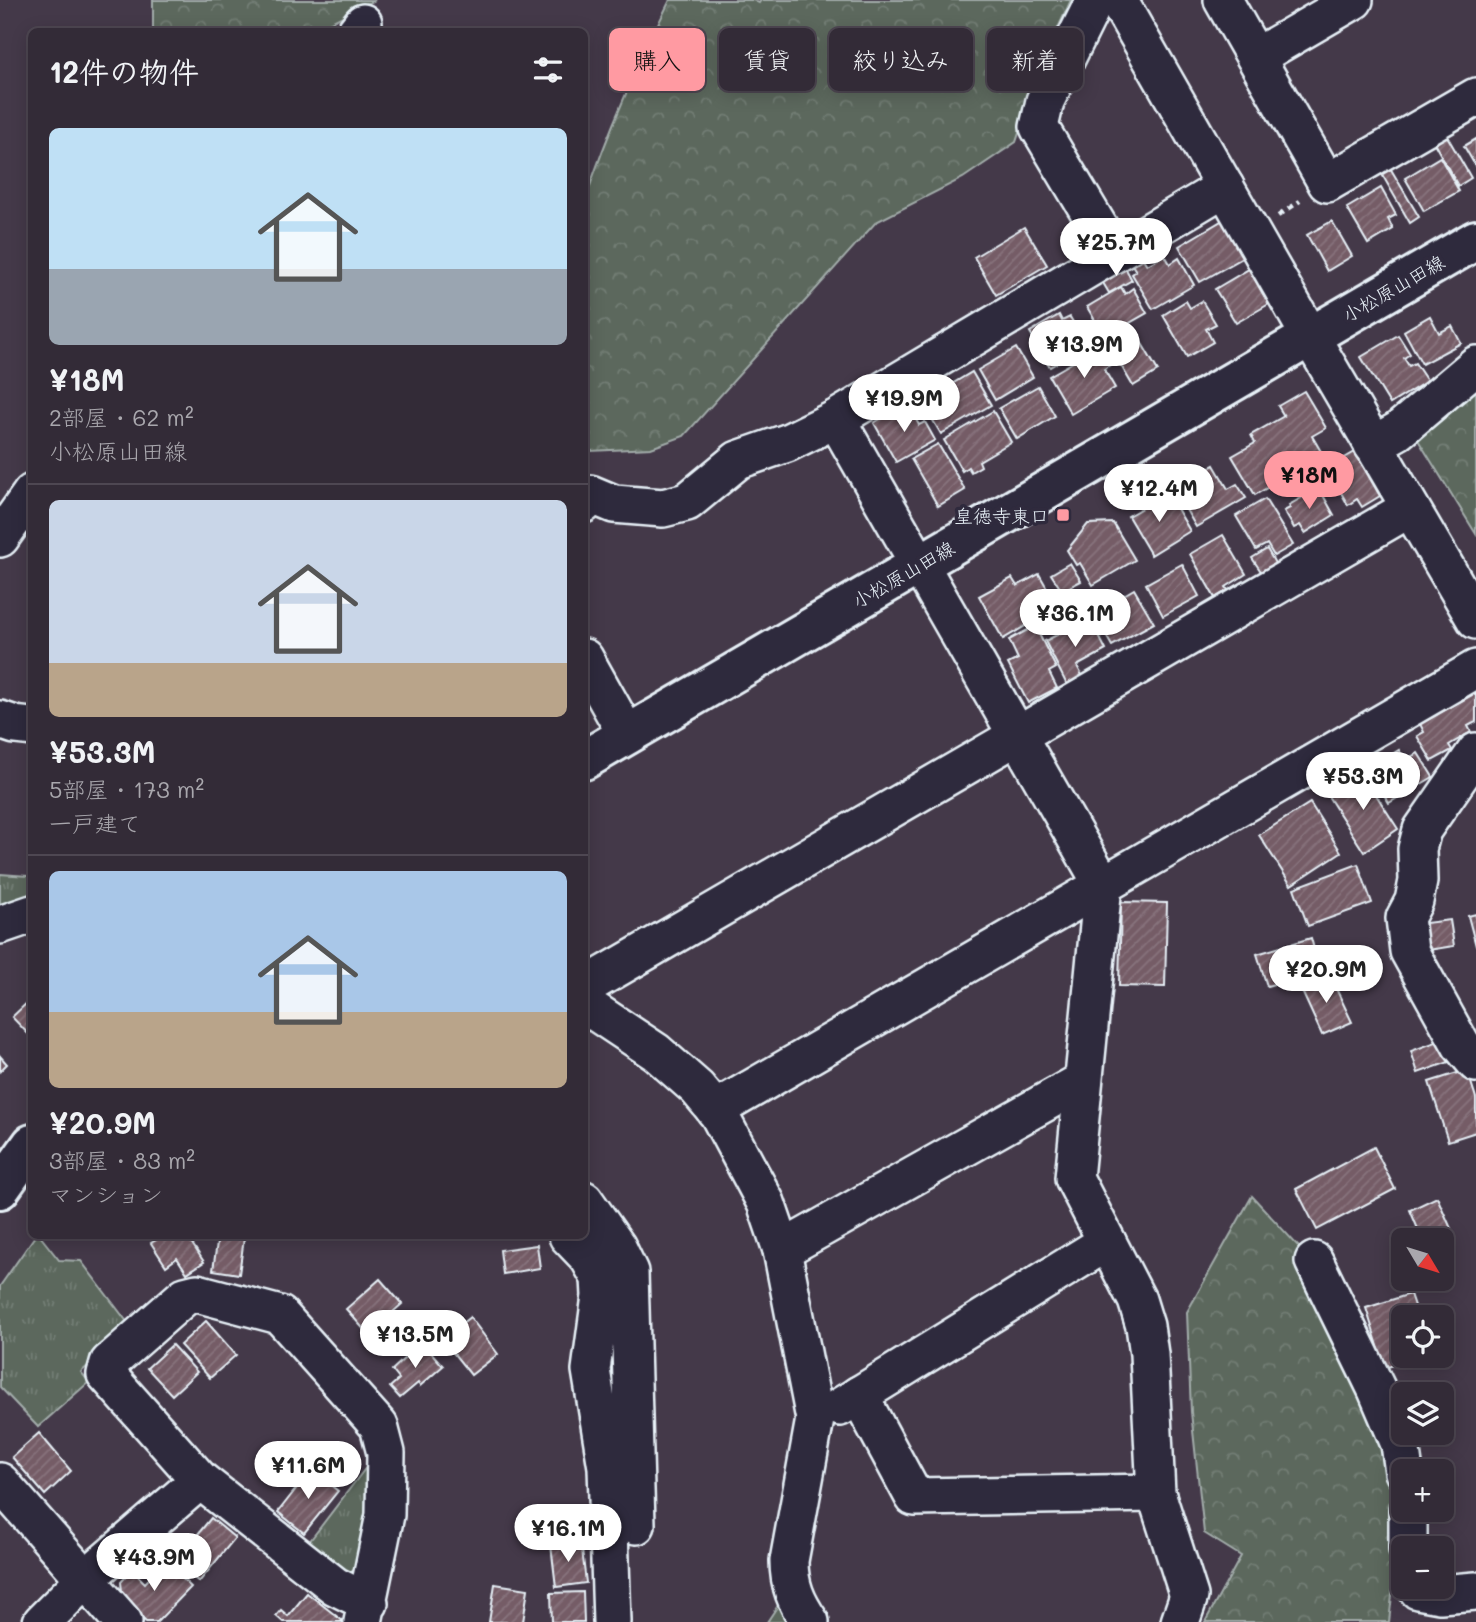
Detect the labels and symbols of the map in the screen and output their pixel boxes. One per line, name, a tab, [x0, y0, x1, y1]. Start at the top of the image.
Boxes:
pin: ¥25.7M	[1059, 218, 1173, 278]
street label: 小松原山田線	[1337, 249, 1449, 327]
pin: ¥13.9M	[1027, 320, 1141, 380]
pin: ¥19.9M	[847, 374, 961, 434]
pin: ¥18M	[1268, 452, 1350, 511]
pin: ¥12.4M	[1102, 464, 1216, 524]
place label: 皇徳寺東口	[954, 503, 1049, 528]
marker: 皇徳寺東口	[1055, 507, 1071, 523]
street label: 小松原山田線	[847, 535, 959, 613]
pin: ¥36.1M	[1018, 590, 1132, 649]
pin: ¥53.3M	[1306, 752, 1420, 812]
pin: ¥20.9M	[1269, 946, 1383, 1005]
north arrow	[1391, 1228, 1454, 1292]
pin: ¥13.5M	[358, 1310, 472, 1370]
pin: ¥11.6M	[251, 1442, 365, 1501]
pin: ¥16.1M	[511, 1504, 625, 1564]
pin: ¥43.9M	[97, 1534, 211, 1593]

